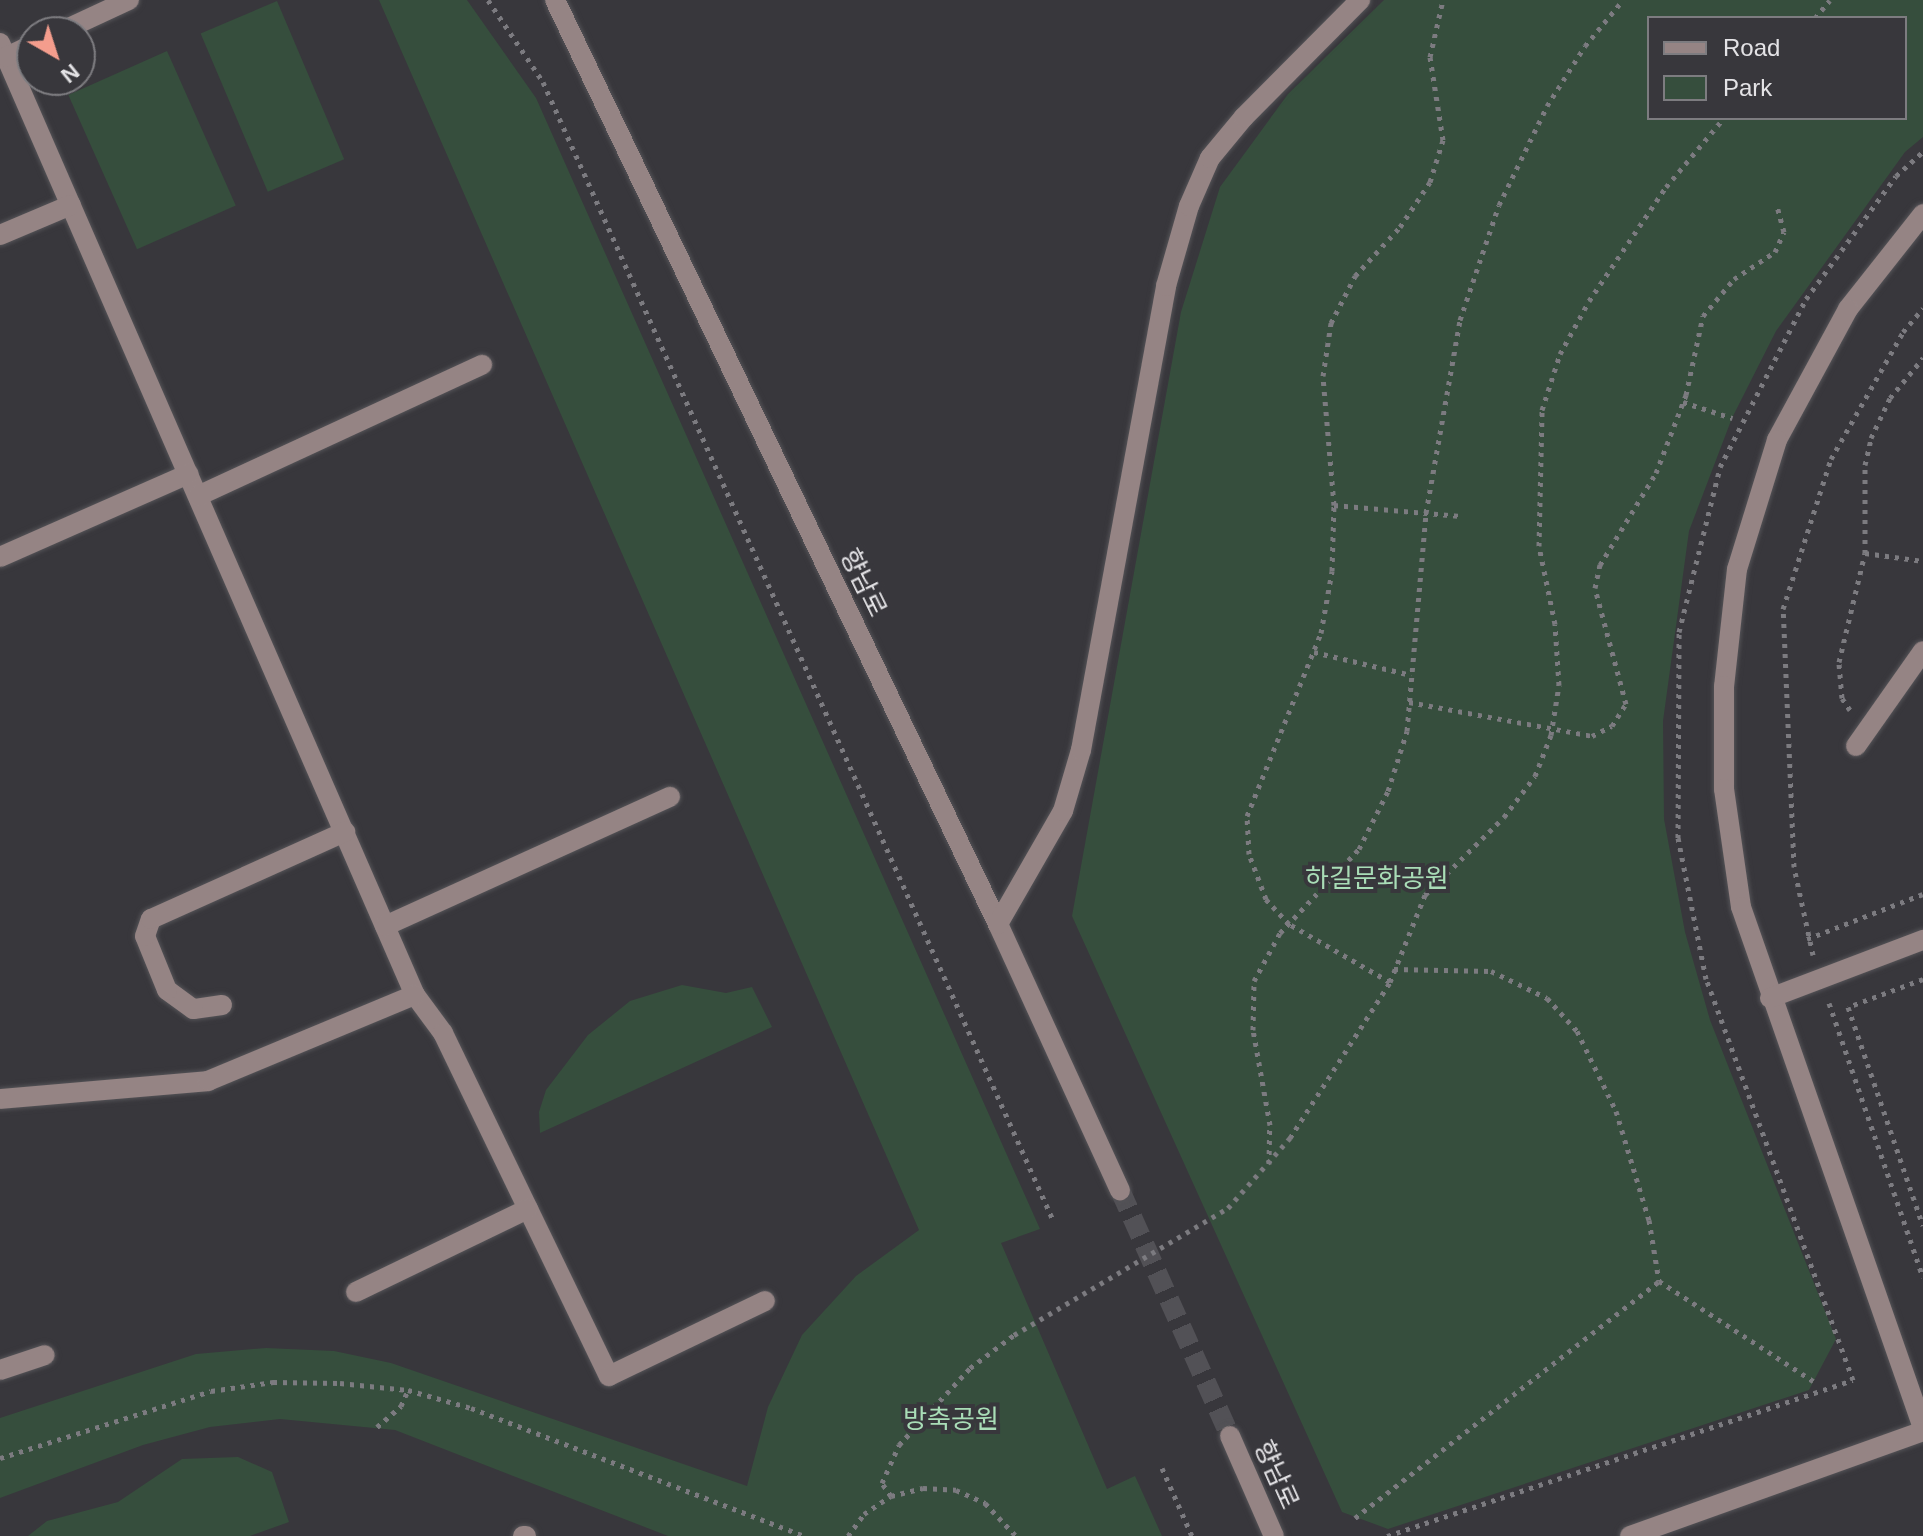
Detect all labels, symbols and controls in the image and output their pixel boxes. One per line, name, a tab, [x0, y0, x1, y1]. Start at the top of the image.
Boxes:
north arrow	[16, 16, 96, 96]
legend	[1647, 16, 1907, 120]
text: Road	[1723, 34, 1780, 61]
text: N	[56, 59, 84, 88]
text: Park	[1723, 74, 1772, 101]
street label: 향남로	[833, 544, 893, 622]
park label: 하길문화공원	[1305, 863, 1449, 895]
park label: 방축공원	[903, 1404, 999, 1436]
street label: 향남로	[1247, 1436, 1305, 1514]

